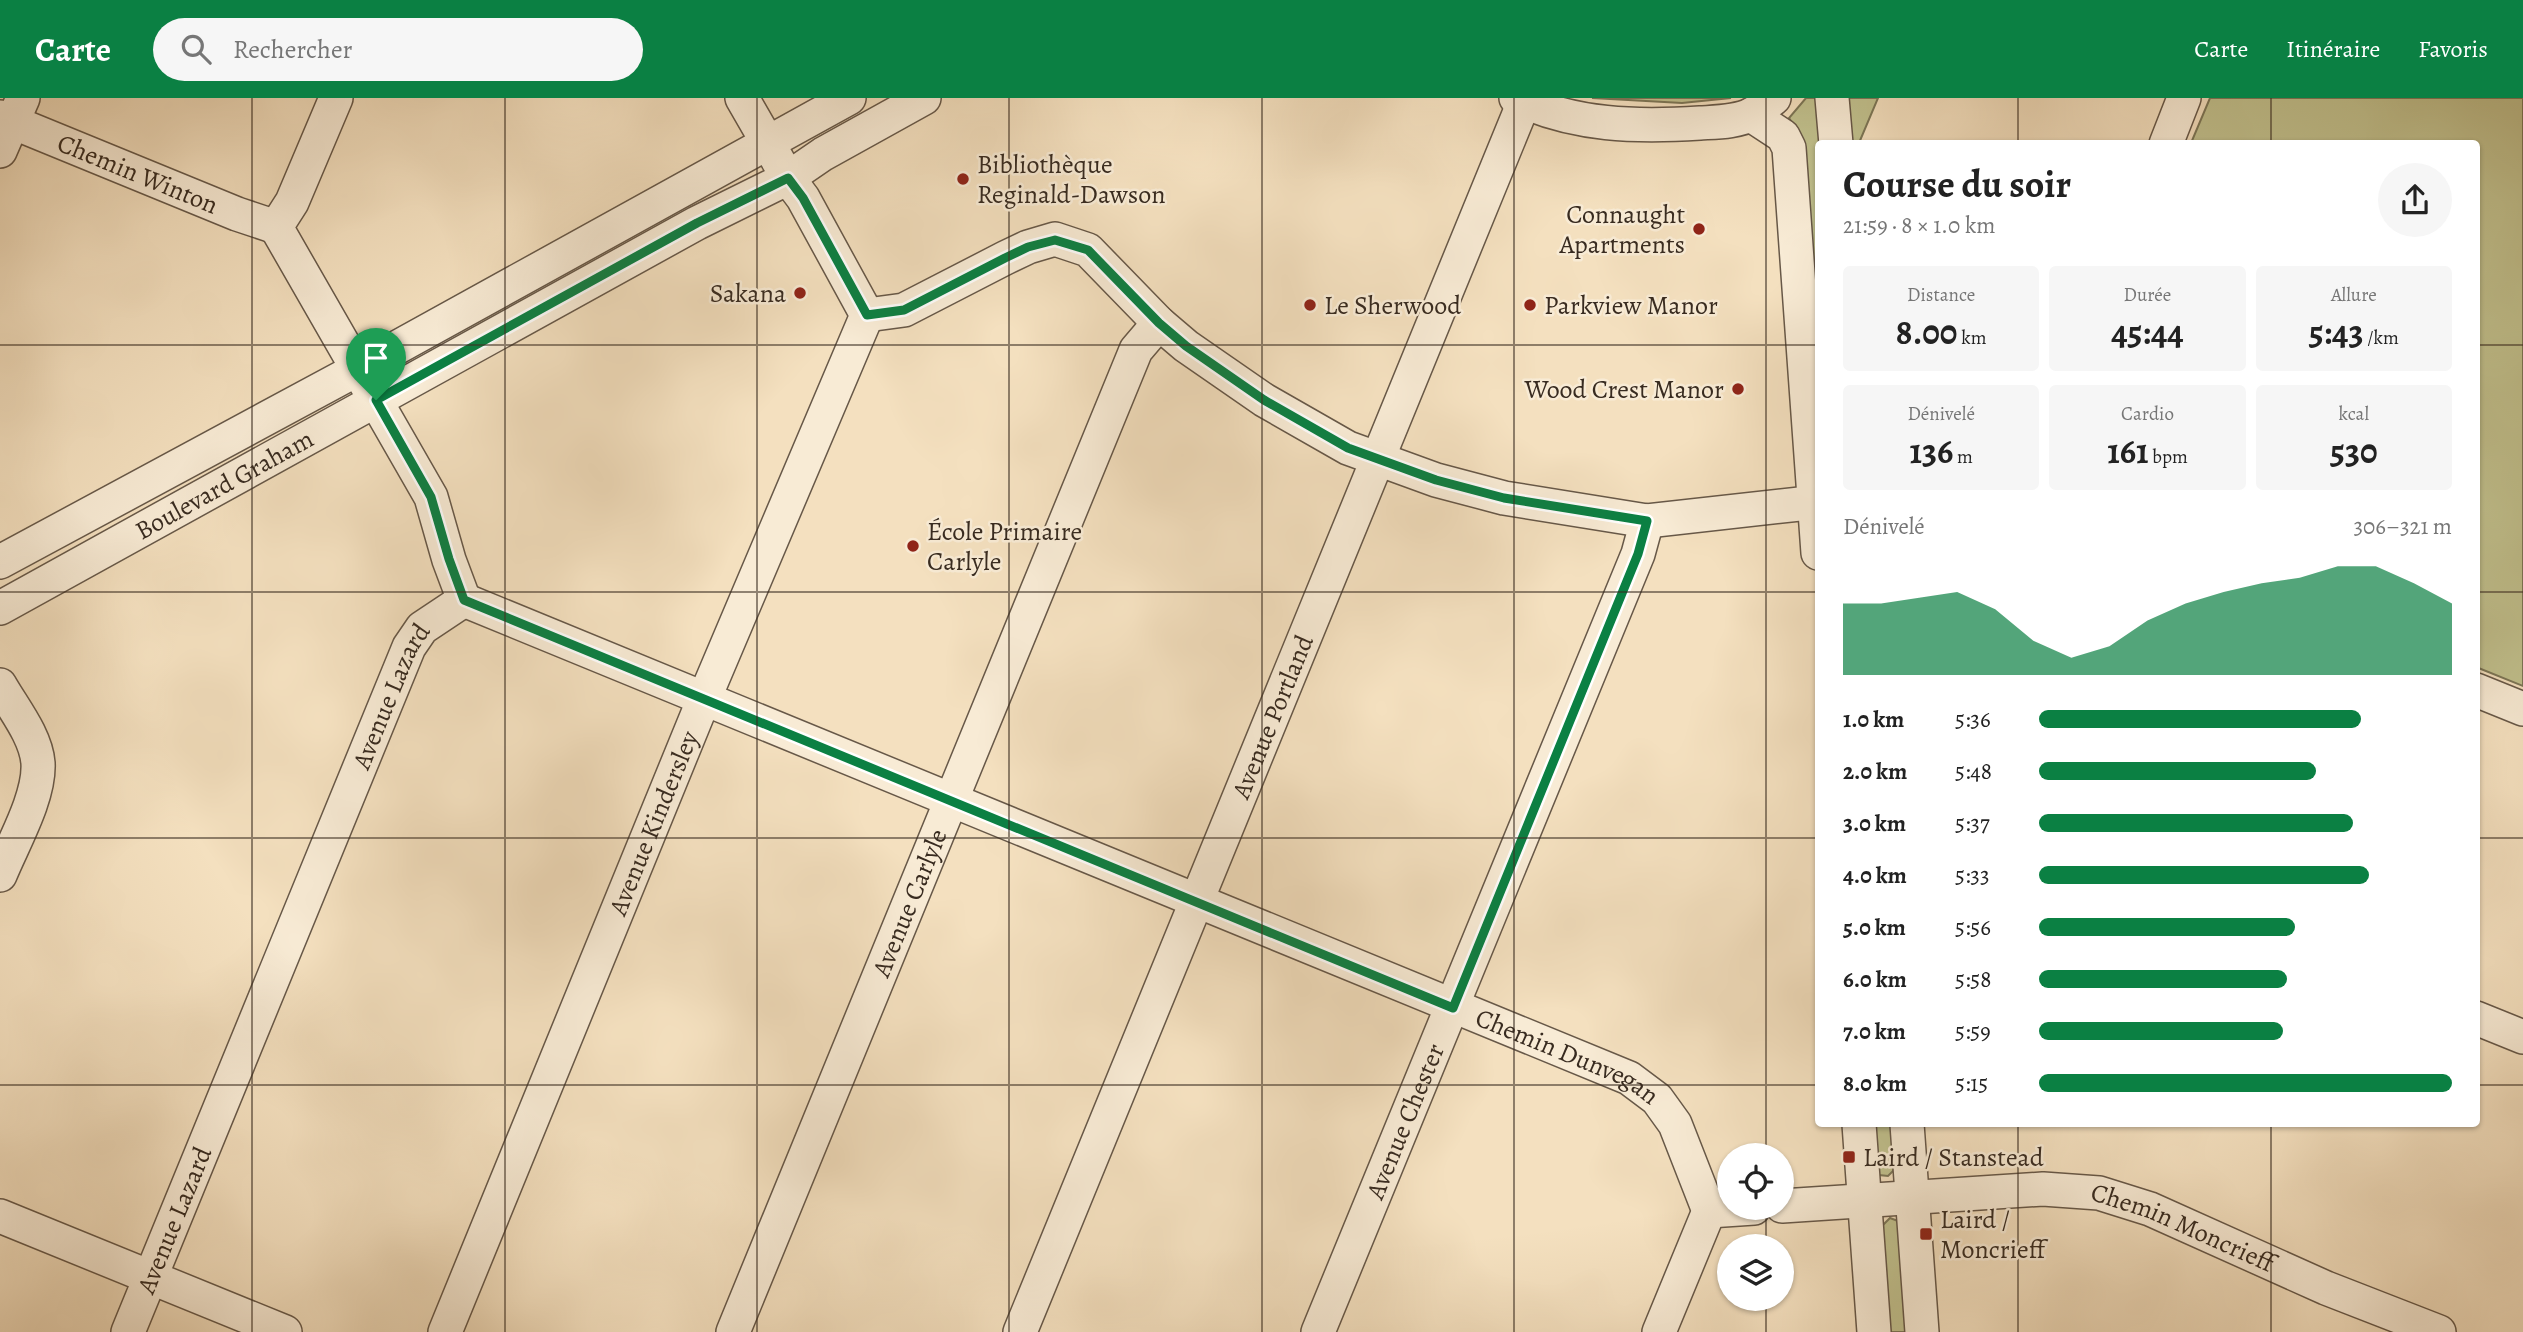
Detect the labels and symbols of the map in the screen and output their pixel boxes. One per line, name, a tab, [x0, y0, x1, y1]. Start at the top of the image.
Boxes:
street label: Chemin Winton	[52, 125, 223, 222]
place label: Bibliothèque Reginald-Dawson	[977, 147, 1166, 212]
marker: Bibliothèque Reginald-Dawson	[955, 171, 971, 187]
place label: Connaught Apartments	[1558, 197, 1685, 262]
marker: Connaught Apartments	[1691, 221, 1707, 237]
place label: Sakana	[710, 276, 786, 311]
marker: Sakana	[792, 285, 808, 301]
place label: Le Sherwood	[1324, 288, 1461, 323]
place label: Parkview Manor	[1544, 288, 1718, 323]
marker: Le Sherwood	[1302, 297, 1318, 313]
marker: Parkview Manor	[1522, 297, 1538, 313]
pin	[346, 328, 406, 400]
place label: Wood Crest Manor	[1523, 372, 1724, 407]
marker: Wood Crest Manor	[1730, 381, 1746, 397]
street label: Boulevard Graham	[129, 421, 320, 548]
place label: École Primaire Carlyle	[927, 514, 1082, 579]
marker: École Primaire Carlyle	[905, 538, 921, 554]
street label: Avenue Lazard	[343, 616, 438, 775]
street label: Avenue Portland	[1223, 630, 1322, 805]
street label: Avenue Kindersley	[600, 725, 707, 921]
street label: Avenue Carlyle	[863, 824, 956, 983]
street label: Chemin Dunvegan	[1470, 1000, 1666, 1113]
street label: Avenue Chester	[1357, 1038, 1453, 1205]
place label: Laird / Stanstead	[1863, 1140, 2044, 1175]
street label: Avenue Lazard	[128, 1142, 220, 1300]
marker: Laird / Stanstead	[1841, 1149, 1857, 1165]
street label: Chemin Moncrieff	[2087, 1175, 2283, 1282]
place label: Laird / Moncrieff	[1940, 1202, 2048, 1267]
marker: Laird / Moncrieff	[1918, 1226, 1934, 1242]

